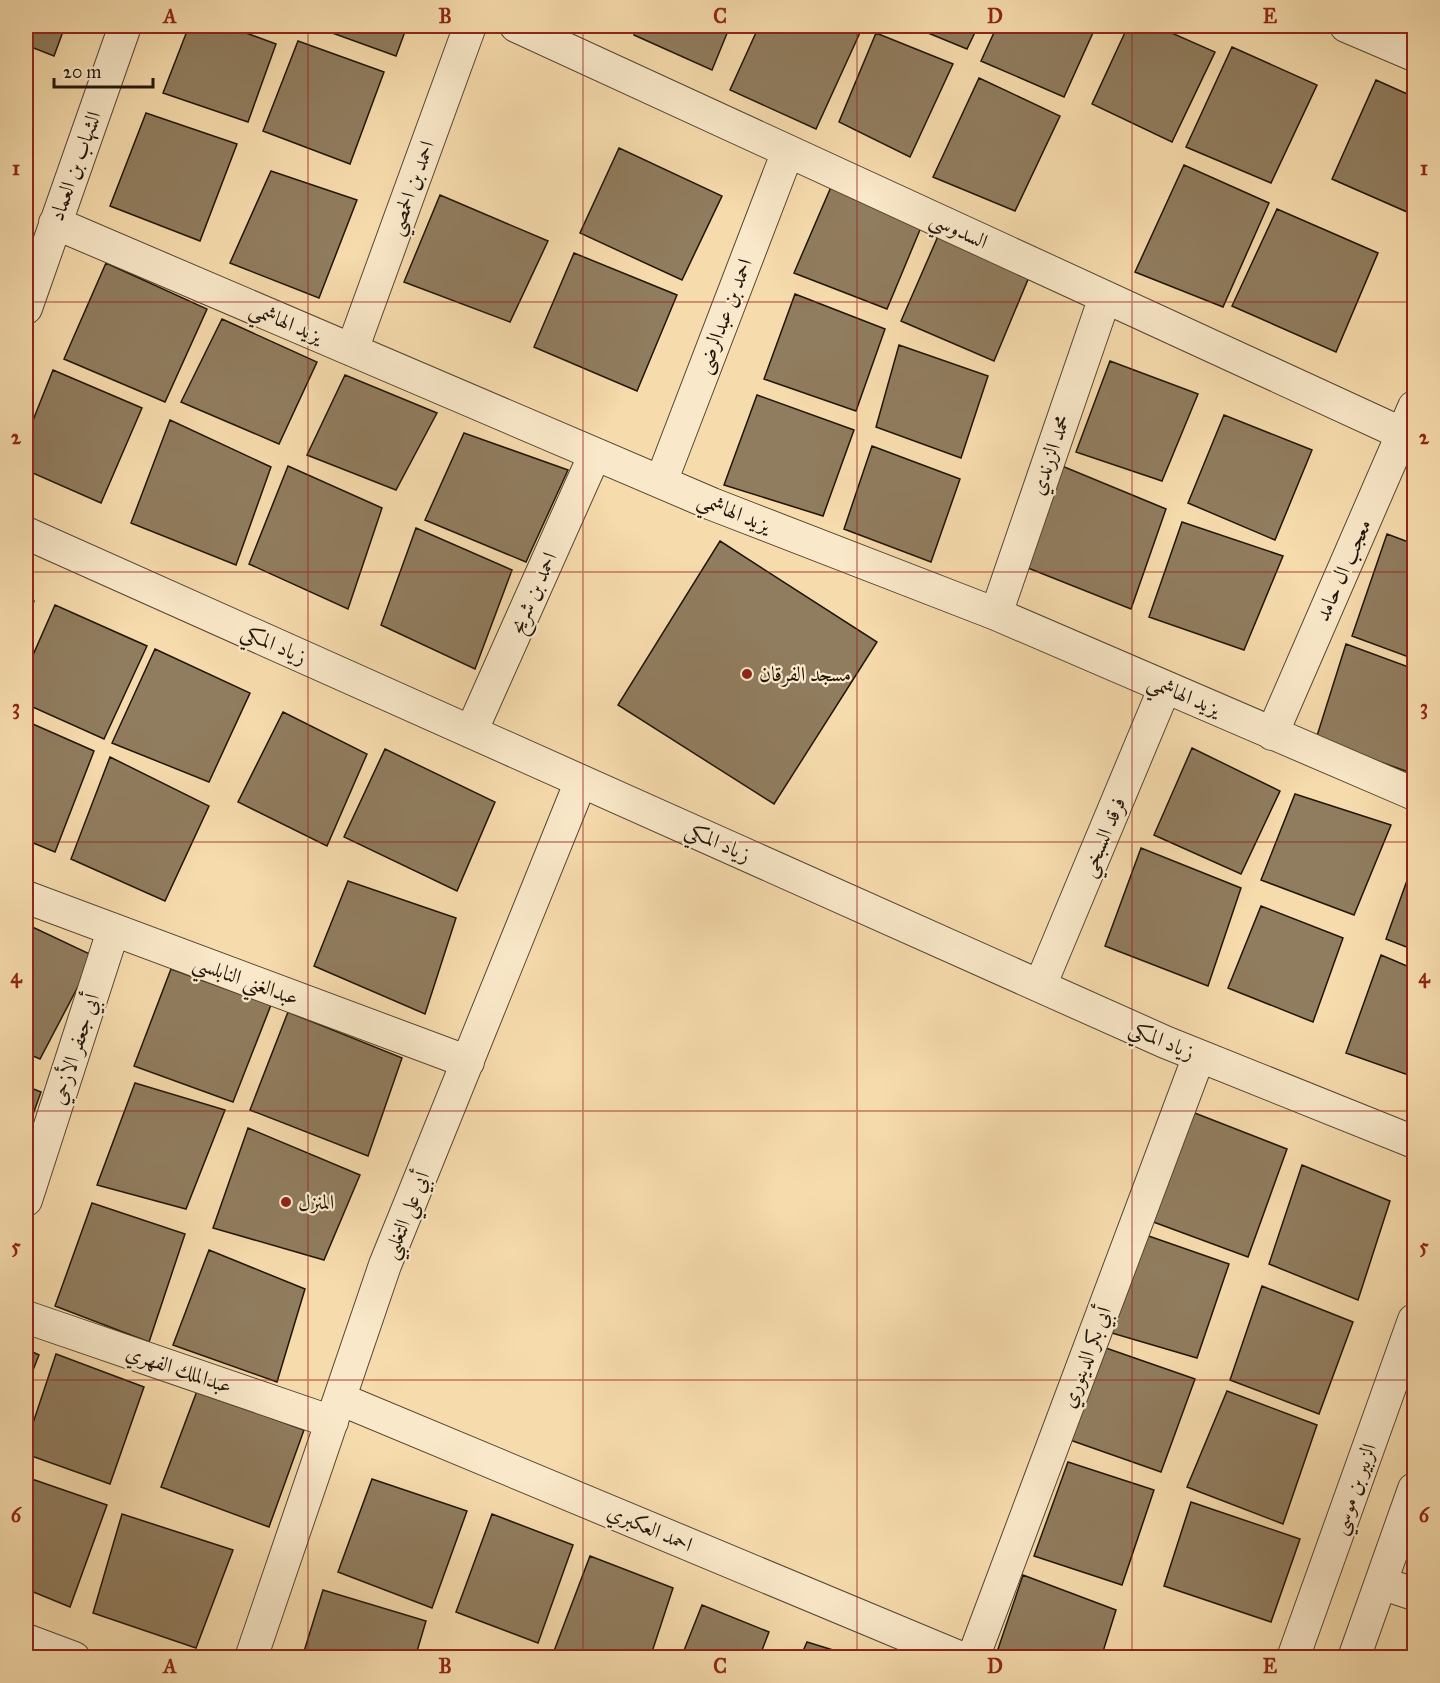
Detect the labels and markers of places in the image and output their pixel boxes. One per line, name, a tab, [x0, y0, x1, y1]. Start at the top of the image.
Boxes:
place label: مسجد الفرقان	[759, 661, 851, 687]
marker: مسجد الفرقان	[740, 667, 754, 681]
place label: المنزل	[298, 1189, 334, 1215]
marker: المنزل	[279, 1195, 293, 1209]

